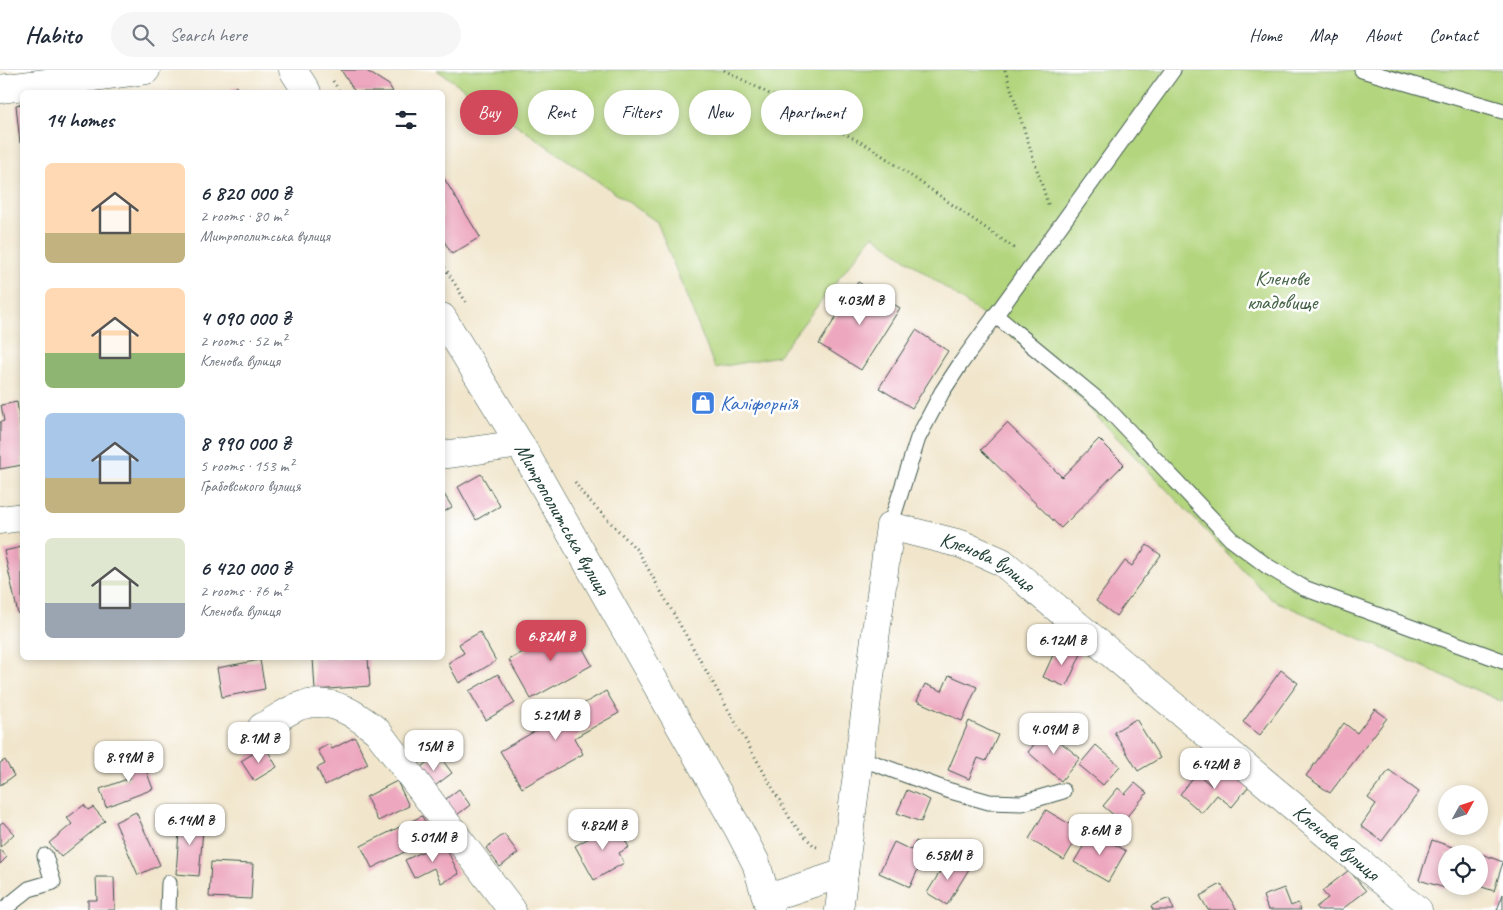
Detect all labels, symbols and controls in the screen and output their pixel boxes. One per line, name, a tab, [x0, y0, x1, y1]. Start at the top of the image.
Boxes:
search box	[111, 12, 461, 57]
text: Habito	[25, 20, 81, 50]
icon: search	[129, 21, 157, 49]
text: Search here	[169, 23, 247, 47]
text: Home	[1249, 24, 1282, 46]
text: Map	[1310, 24, 1337, 46]
text: About	[1365, 24, 1401, 46]
text: Contact	[1429, 24, 1478, 46]
chip: Buy	[460, 90, 518, 135]
chip: Rent	[528, 90, 594, 135]
chip: Filters	[604, 90, 679, 135]
chip: New	[689, 90, 751, 135]
chip: Apartment	[761, 90, 863, 135]
icon: filters	[392, 106, 420, 134]
text: 14 homes	[45, 107, 114, 133]
text: 6 820 000 ₴	[200, 180, 291, 206]
icon: home	[85, 183, 145, 243]
text: 2 rooms · 80 m²	[200, 206, 286, 226]
text: Митрополитська вулиця	[200, 226, 330, 246]
park label: Кленове кладовище	[1247, 265, 1319, 315]
pin: 4.03M ₴	[814, 284, 906, 326]
text: 4.03M ₴	[836, 290, 884, 310]
text: 4 090 000 ₴	[200, 305, 291, 331]
icon: home	[85, 308, 145, 368]
text: 2 rooms · 52 m²	[200, 331, 286, 351]
text: Кленова вулиця	[200, 351, 280, 371]
shop icon: Каліфорнія	[690, 390, 716, 416]
place label: Каліфорнія	[720, 390, 799, 416]
text: 8 990 000 ₴	[200, 430, 291, 456]
icon: home	[85, 433, 145, 493]
street label: Митрополитська вулиця	[509, 438, 616, 601]
text: 5 rooms · 153 m²	[200, 456, 294, 476]
text: Грабовського вулиця	[200, 476, 301, 496]
street label: Кленова вулиця	[937, 526, 1042, 598]
text: 6 420 000 ₴	[200, 555, 291, 581]
icon: home	[85, 558, 145, 618]
text: 2 rooms · 76 m²	[200, 581, 286, 601]
text: Кленова вулиця	[200, 601, 280, 621]
pin: 6.82M ₴	[505, 620, 597, 662]
pin: 6.12M ₴	[1016, 624, 1108, 666]
text: 6.82M ₴	[527, 626, 575, 646]
text: 6.12M ₴	[1038, 630, 1086, 650]
pin: 5.21M ₴	[510, 698, 602, 741]
text: 5.21M ₴	[532, 705, 580, 725]
pin: 4.09M ₴	[1008, 712, 1100, 755]
text: 4.09M ₴	[1030, 719, 1078, 739]
pin: 8.1M ₴	[218, 722, 300, 764]
text: 8.1M ₴	[239, 728, 279, 748]
pin: 15M ₴	[399, 730, 469, 772]
text: 15M ₴	[415, 736, 453, 756]
pin: 8.99M ₴	[83, 740, 175, 783]
text: 8.99M ₴	[105, 747, 153, 767]
pin: 6.42M ₴	[1169, 748, 1261, 790]
text: 6.42M ₴	[1191, 754, 1239, 774]
north arrow	[1438, 785, 1488, 835]
map controls	[1438, 785, 1488, 895]
street label: Кленова вулиця	[1288, 799, 1387, 887]
pin: 6.14M ₴	[144, 804, 236, 846]
pin: 4.82M ₴	[557, 808, 649, 851]
text: 6.14M ₴	[166, 810, 214, 830]
pin: 8.6M ₴	[1059, 814, 1141, 856]
text: 4.82M ₴	[579, 815, 627, 835]
pin: 5.01M ₴	[387, 820, 479, 863]
text: 8.6M ₴	[1080, 820, 1120, 840]
text: 5.01M ₴	[409, 827, 457, 847]
pin: 6.58M ₴	[902, 838, 994, 881]
text: 6.58M ₴	[924, 845, 972, 865]
button: locate	[1438, 845, 1488, 895]

